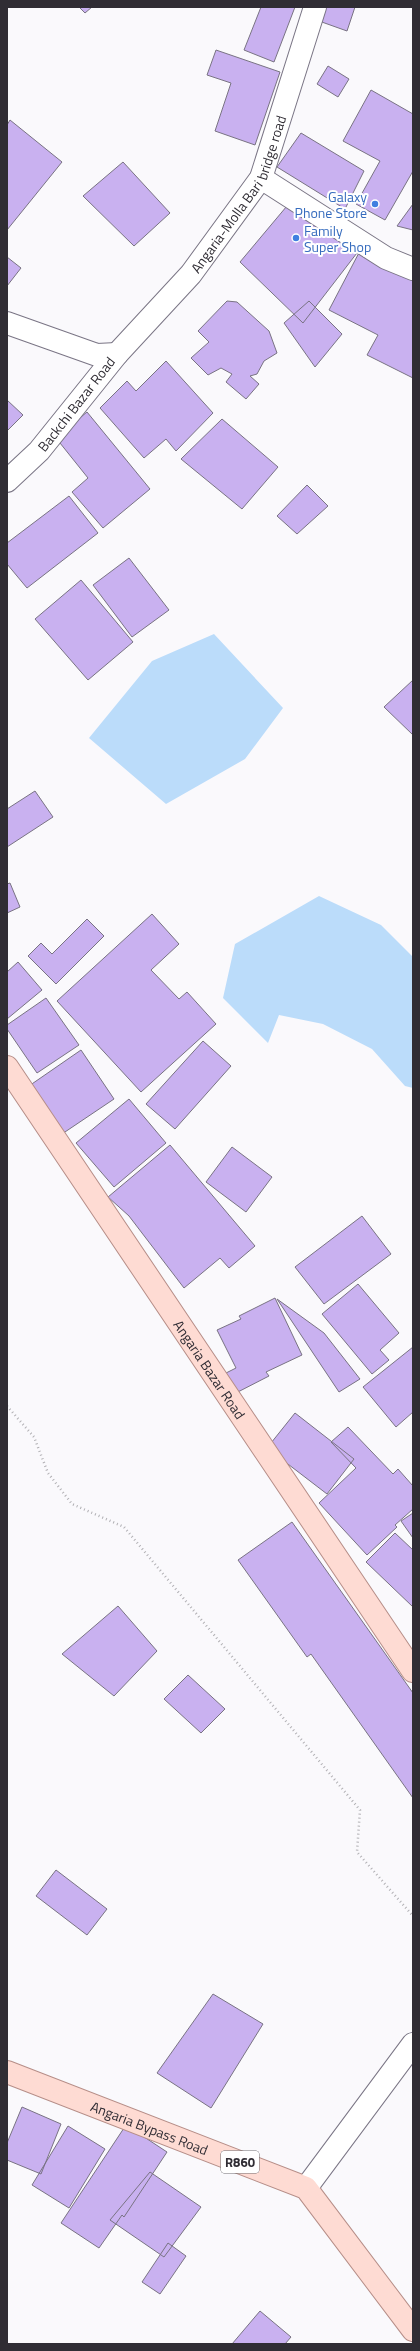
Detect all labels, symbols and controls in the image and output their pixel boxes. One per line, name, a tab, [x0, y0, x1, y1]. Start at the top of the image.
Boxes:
street label: Angaria-Molla Bari bridge road	[185, 113, 291, 277]
place label: Galaxy Phone Store	[295, 186, 367, 223]
marker: Galaxy Phone Store	[370, 199, 380, 209]
place label: Family Super Shop	[304, 220, 371, 257]
marker: Family Super Shop	[291, 233, 301, 243]
street label: Backchi Bazar Road	[32, 352, 120, 456]
street label: Angaria Bazar Road	[169, 1315, 251, 1423]
street label: Angaria Bypass Road	[88, 2095, 211, 2160]
road number: R860	[221, 2151, 259, 2173]

